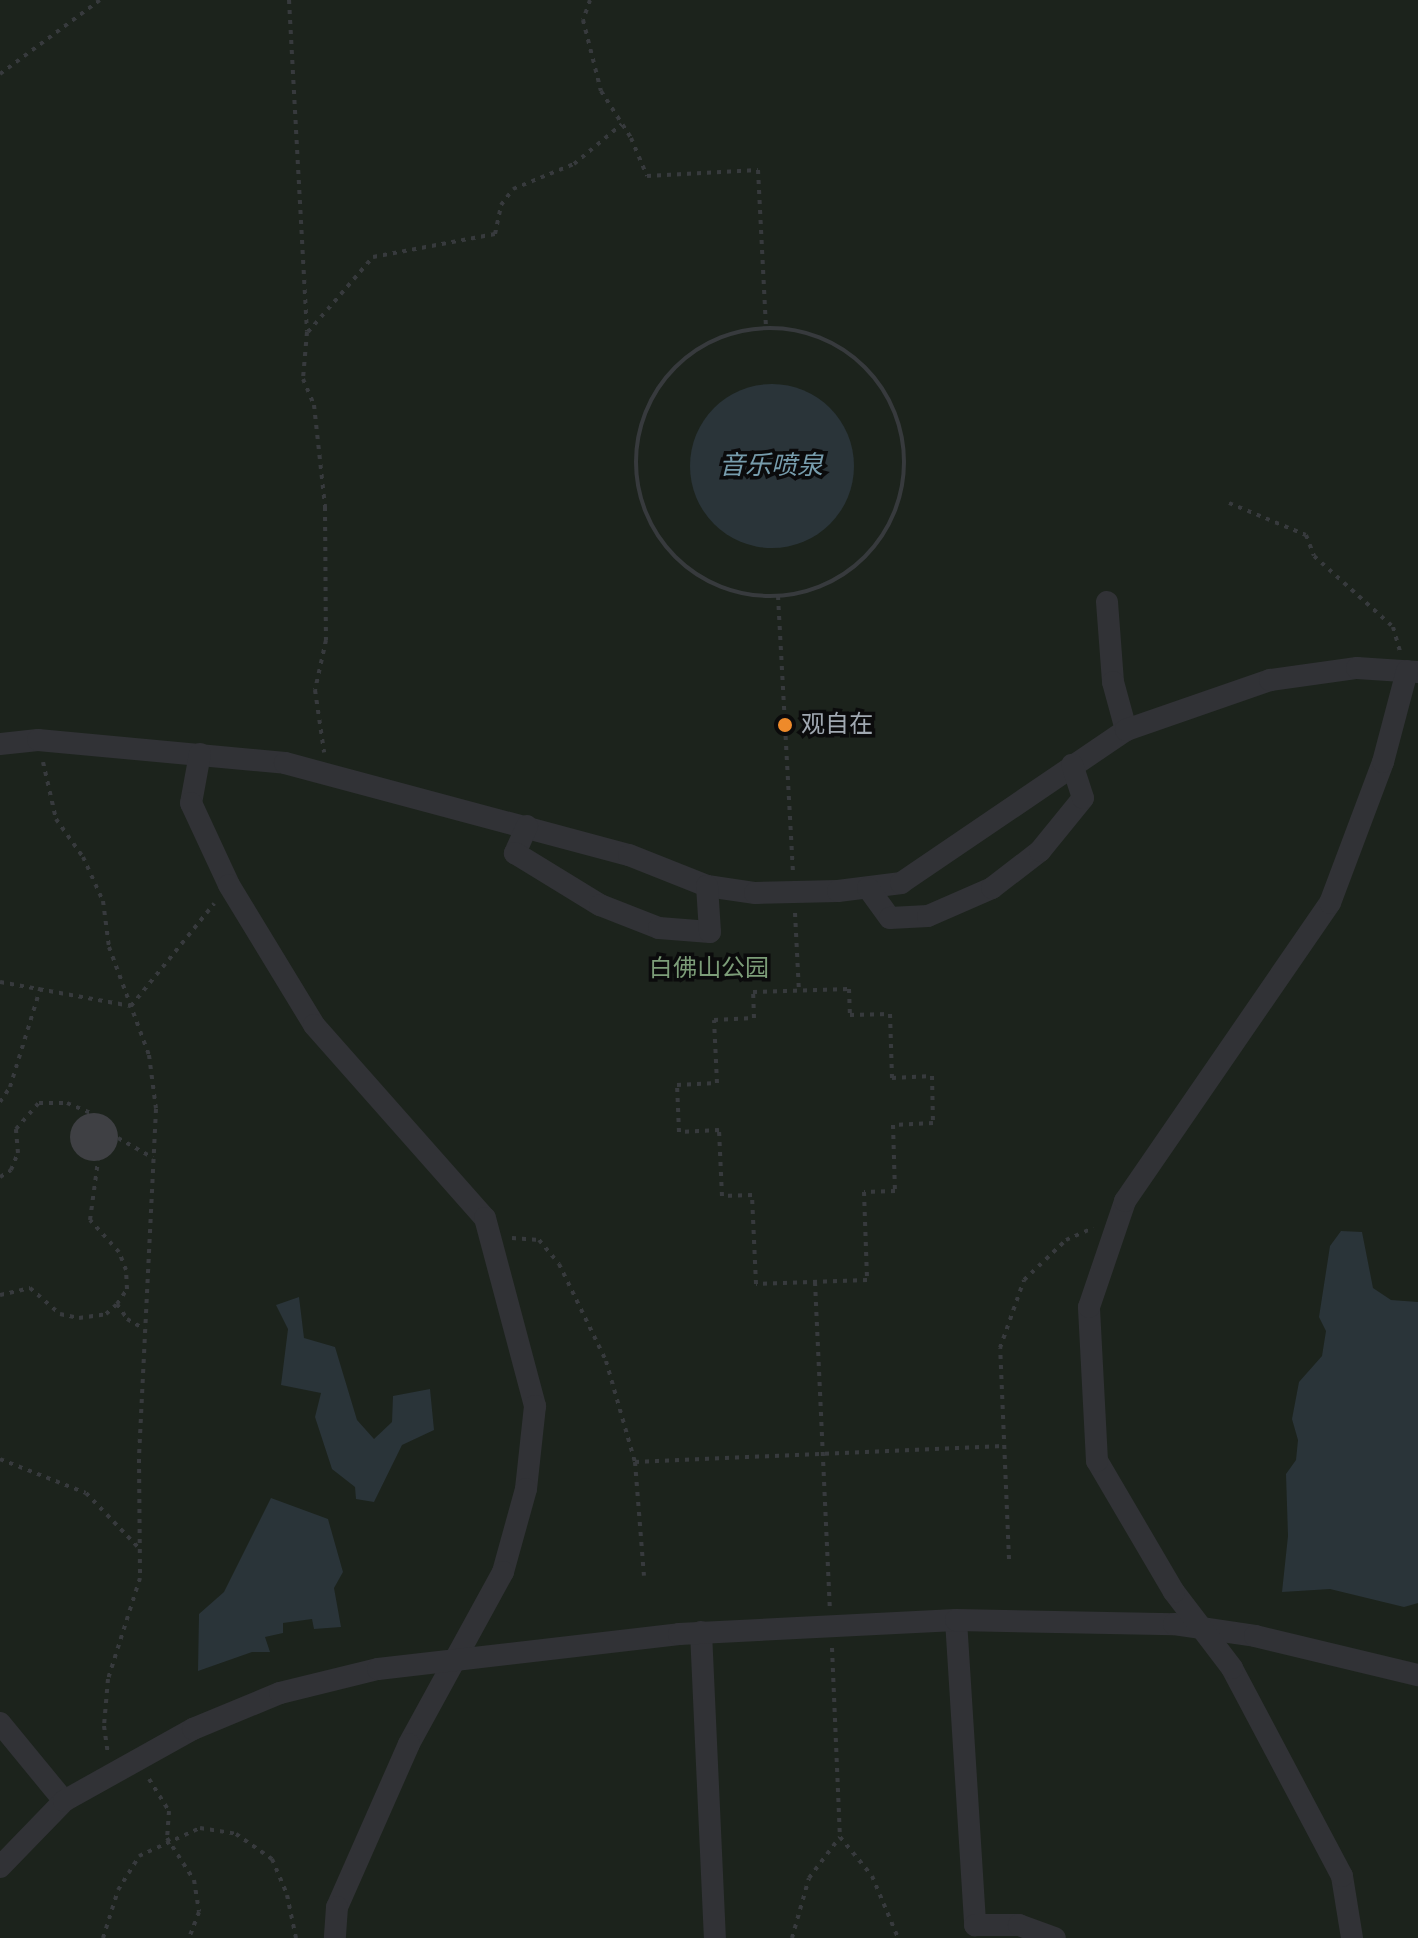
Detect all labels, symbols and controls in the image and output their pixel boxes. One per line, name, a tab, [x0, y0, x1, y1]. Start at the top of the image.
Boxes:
water label: 音乐喷泉	[719, 450, 823, 482]
place label: 观自在	[801, 711, 873, 739]
marker: 观自在	[776, 716, 794, 734]
park label: 白佛山公园	[649, 955, 769, 983]

